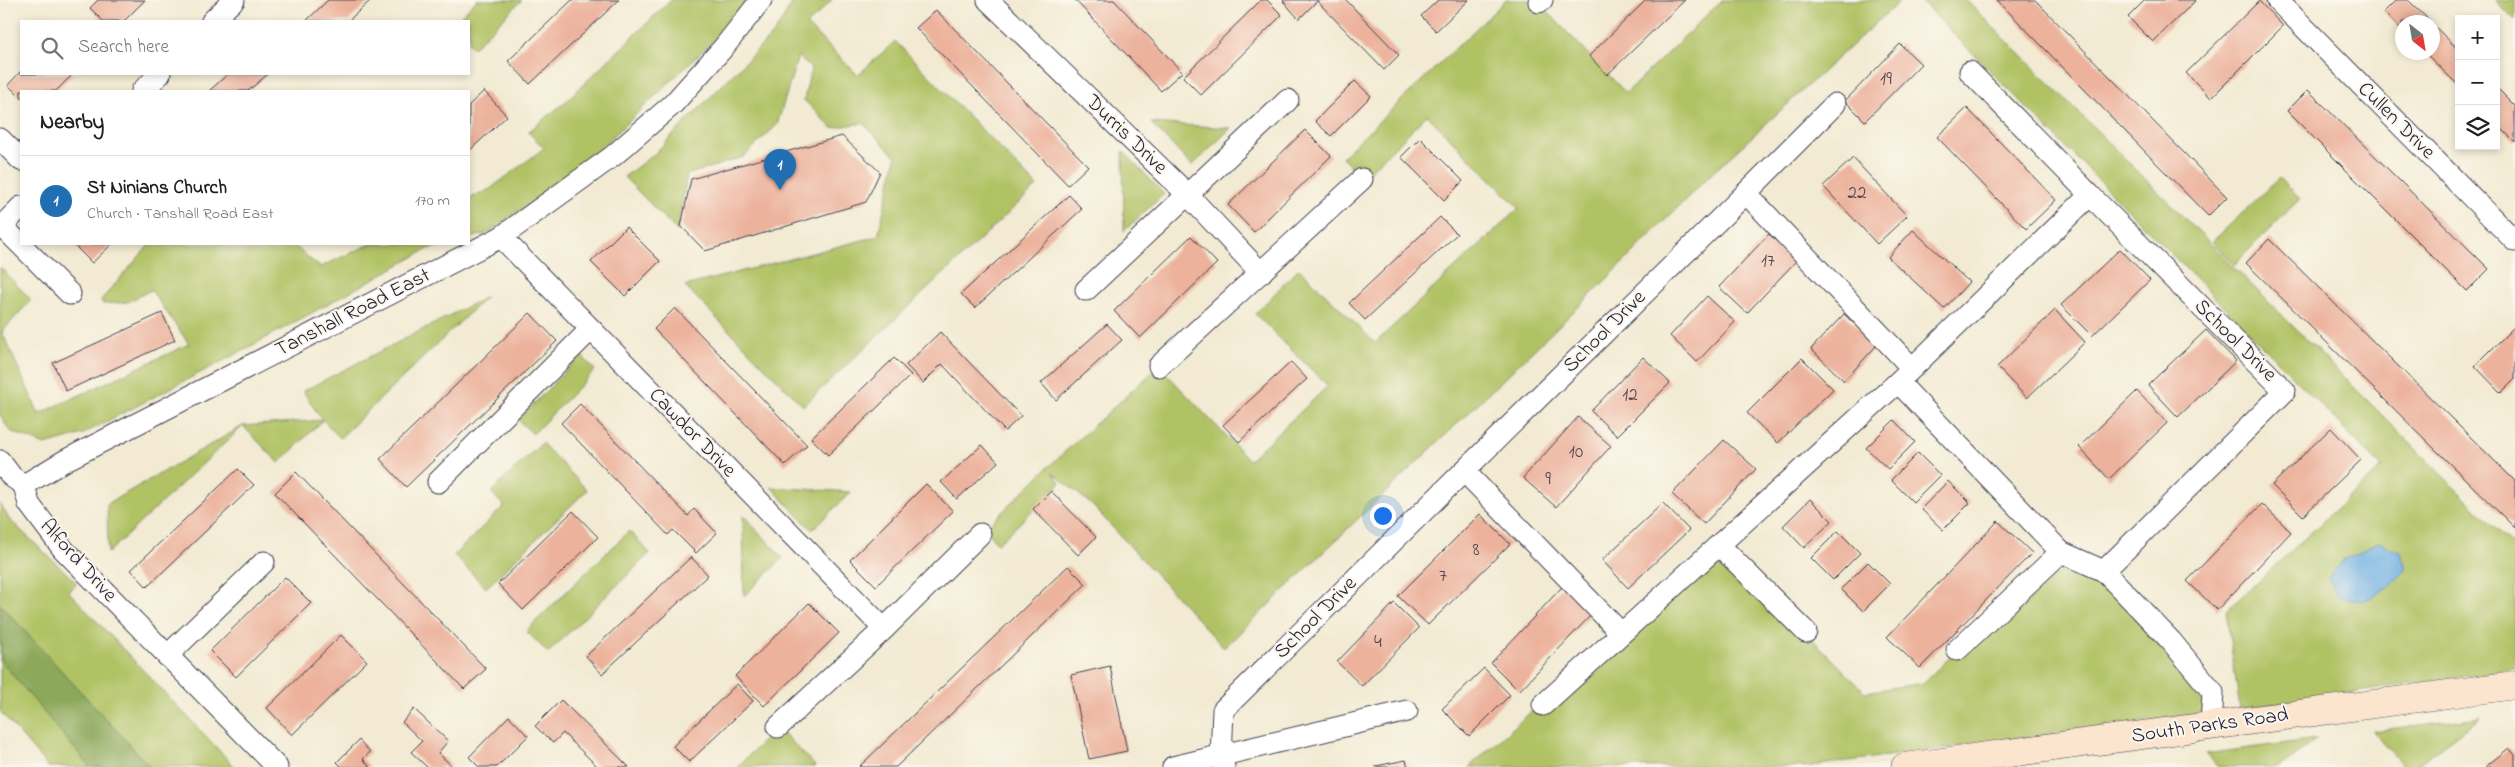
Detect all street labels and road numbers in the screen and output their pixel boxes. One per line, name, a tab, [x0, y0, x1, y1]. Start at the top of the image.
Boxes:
street label: Cullen Drive	[2350, 75, 2442, 167]
street label: Durris Drive	[1077, 87, 1174, 182]
street label: Tanshall Road East	[270, 261, 436, 365]
street label: School Drive	[1557, 283, 1654, 380]
street label: School Drive	[2187, 293, 2284, 390]
street label: Cawdor Drive	[641, 381, 743, 485]
street label: Alford Drive	[32, 513, 124, 610]
street label: School Drive	[1268, 569, 1365, 666]
street label: South Parks Road	[2130, 700, 2291, 752]

